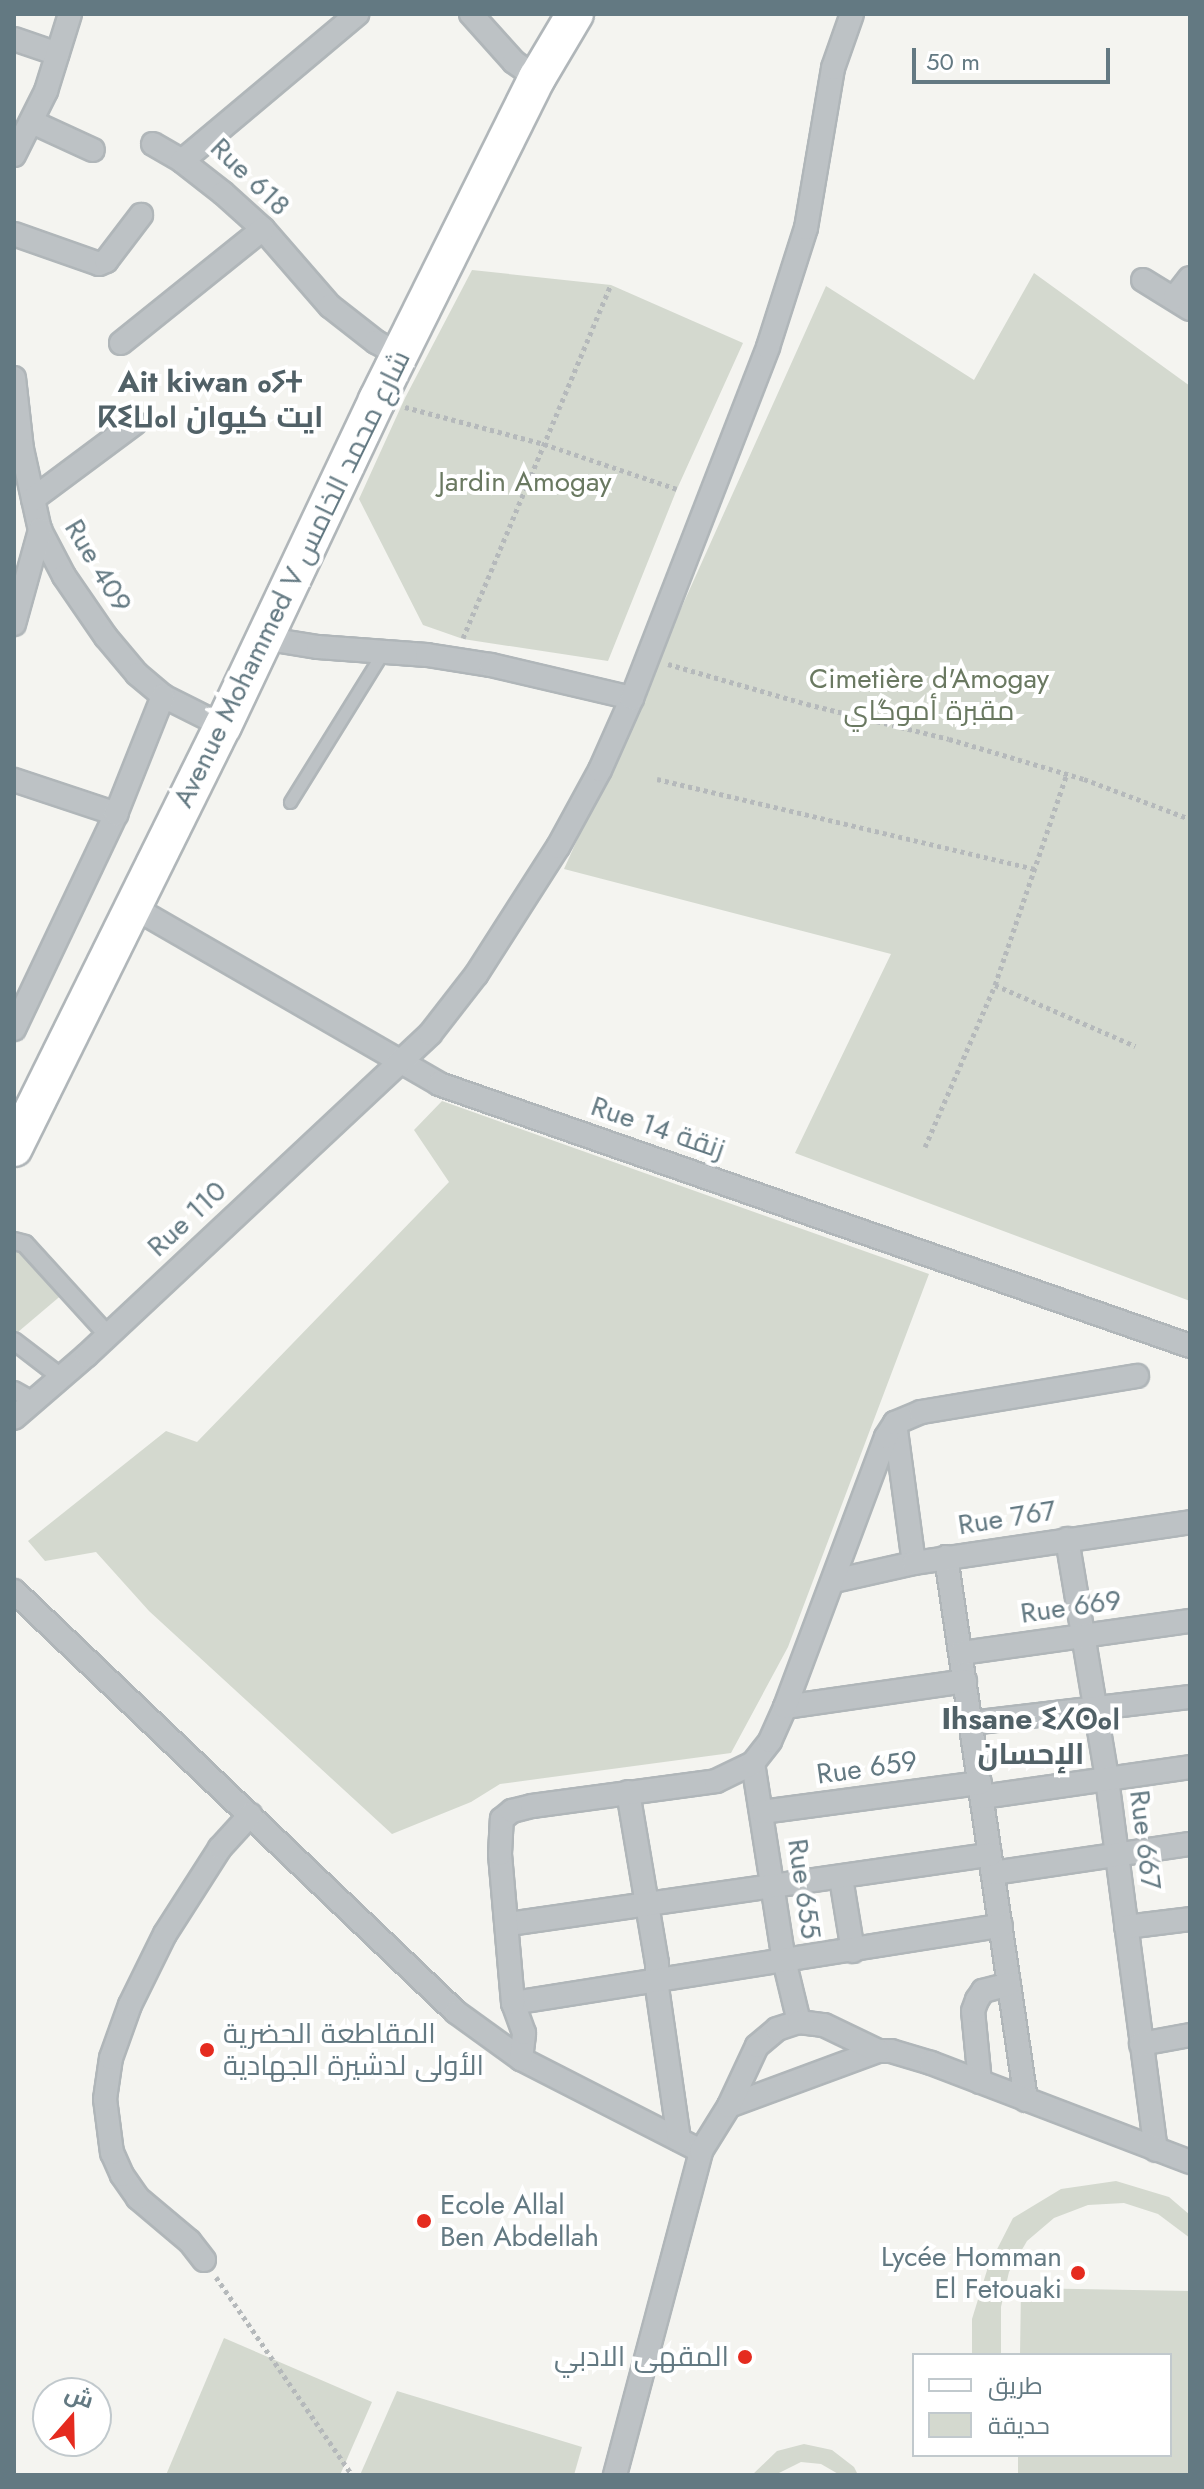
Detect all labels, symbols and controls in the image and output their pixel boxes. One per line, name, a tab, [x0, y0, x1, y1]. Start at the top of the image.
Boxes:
scale bar	[916, 32, 1114, 82]
text: 50 m	[926, 44, 980, 79]
street label: Rue 618	[203, 131, 297, 223]
street label: Avenue Mohammed V شارع محمد الخامس	[166, 345, 418, 813]
district label: Ait kiwan ⴰⵢⵜ ⴽⵉⵡⴰⵏ ايت كيوان	[97, 364, 323, 434]
park label: Jardin Amogay	[438, 465, 612, 499]
street label: Rue 409	[57, 513, 139, 619]
park label: Cimetière d'Amogay مقبرة أموگاي	[809, 662, 1049, 728]
street label: Rue 14 زنقة	[587, 1089, 729, 1167]
street label: Rue 110	[141, 1174, 233, 1264]
street label: Rue 767	[956, 1494, 1058, 1542]
street label: Rue 669	[1018, 1583, 1124, 1631]
district label: Ihsane ⵉⵃⵙⴰⵏ الإحسان	[942, 1701, 1120, 1772]
street label: Rue 659	[815, 1744, 919, 1792]
street label: Rue 667	[1122, 1788, 1168, 1892]
street label: Rue 655	[780, 1837, 828, 1941]
place label: المقاطعة الحضرية الأولى لدشيرة الجهادية	[223, 2017, 484, 2083]
marker: المقاطعة الحضرية الأولى لدشيرة الجهادية	[198, 2041, 216, 2059]
place label: Ecole Allal Ben Abdellah	[440, 2188, 599, 2254]
marker: Ecole Allal Ben Abdellah	[415, 2212, 433, 2230]
place label: Lycée Homman El Fetouaki	[881, 2240, 1062, 2306]
marker: Lycée Homman El Fetouaki	[1069, 2264, 1087, 2282]
place label: المقهى الادبي	[554, 2340, 729, 2374]
marker: المقهى الادبي	[736, 2348, 754, 2366]
legend	[912, 2353, 1172, 2457]
text: طريق	[988, 2368, 1043, 2403]
text: ش	[61, 2376, 98, 2416]
north arrow	[32, 2377, 112, 2457]
text: حديقة	[988, 2408, 1050, 2443]

